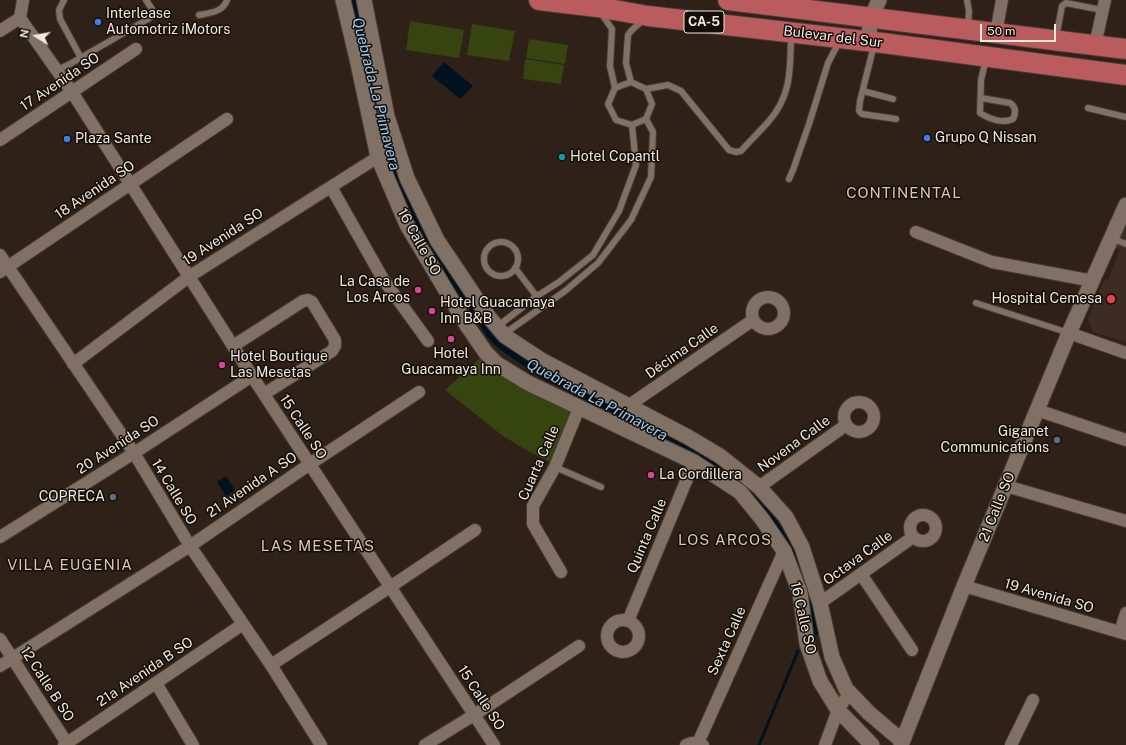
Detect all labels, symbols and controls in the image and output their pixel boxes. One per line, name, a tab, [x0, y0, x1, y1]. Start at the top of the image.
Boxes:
place label: Interlease Automotriz iMotors	[106, 6, 230, 38]
road number: CA-5	[684, 11, 724, 33]
north arrow	[16, 16, 56, 56]
water label: Quebrada La Primavera	[348, 16, 404, 172]
scale bar	[982, 16, 1058, 42]
marker: Interlease Automotriz iMotors	[93, 17, 103, 27]
street label: Bulevar del Sur	[782, 23, 884, 51]
text: 50 m	[987, 24, 1015, 38]
text: N	[18, 28, 31, 39]
street label: 17 Avenida SO	[17, 49, 103, 115]
place label: Grupo Q Nissan	[935, 130, 1036, 146]
place label: Plaza Sante	[75, 131, 152, 147]
marker: Grupo Q Nissan	[922, 133, 932, 143]
marker: Plaza Sante	[62, 134, 72, 144]
place label: Hotel Copantl	[570, 149, 660, 165]
marker: Hotel Copantl	[557, 152, 567, 162]
street label: 18 Avenida SO	[52, 157, 138, 223]
district label: CONTINENTAL	[846, 184, 962, 202]
street label: 19 Avenida SO	[180, 205, 266, 269]
street label: 16 Calle SO	[394, 206, 444, 278]
place label: La Casa de Los Arcos	[339, 274, 410, 306]
marker: La Casa de Los Arcos	[413, 285, 423, 295]
place label: Hospital Cemesa	[991, 291, 1102, 307]
marker: Hospital Cemesa	[1105, 293, 1117, 305]
place label: Hotel Guacamaya Inn B&B	[440, 295, 555, 328]
marker: Hotel Guacamaya Inn B&B	[427, 306, 437, 316]
street label: Décima Calle	[642, 320, 722, 382]
marker: Hotel Guacamaya Inn	[446, 334, 456, 344]
place label: Hotel Guacamaya Inn	[401, 346, 501, 378]
place label: Hotel Boutique Las Mesetas	[230, 349, 328, 382]
water label: Quebrada La Primavera	[524, 355, 670, 445]
marker: Hotel Boutique Las Mesetas	[217, 360, 227, 370]
street label: 15 Calle SO	[276, 391, 330, 463]
street label: 20 Avenida SO	[74, 412, 162, 478]
street label: Novena Calle	[755, 412, 833, 476]
street label: Cuarta Calle	[515, 423, 563, 503]
place label: Giganet Communications	[941, 424, 1049, 456]
marker: Giganet Communications	[1052, 435, 1062, 445]
street label: 21 Avenida A SO	[204, 449, 300, 521]
street label: 14 Calle SO	[148, 456, 200, 528]
place label: La Cordillera	[659, 467, 742, 483]
marker: La Cordillera	[646, 470, 656, 480]
street label: 21 Calle SO	[975, 470, 1019, 544]
place label: COPRECA	[39, 489, 105, 505]
marker: COPRECA	[108, 492, 118, 502]
street label: Quinta Calle	[624, 496, 670, 576]
street label: Octava Calle	[820, 527, 896, 589]
district label: LOS ARCOS	[678, 531, 772, 549]
district label: LAS MESETAS	[261, 537, 375, 555]
district label: VILLA EUGENIA	[7, 556, 133, 574]
street label: 19 Avenida SO	[1002, 575, 1096, 617]
street label: 16 Calle SO	[787, 580, 819, 656]
street label: Sexta Calle	[704, 604, 750, 678]
street label: 21a Avenida B SO	[94, 634, 196, 710]
street label: 12 Calle B SO	[16, 643, 78, 725]
street label: 15 Calle SO	[454, 662, 508, 734]

